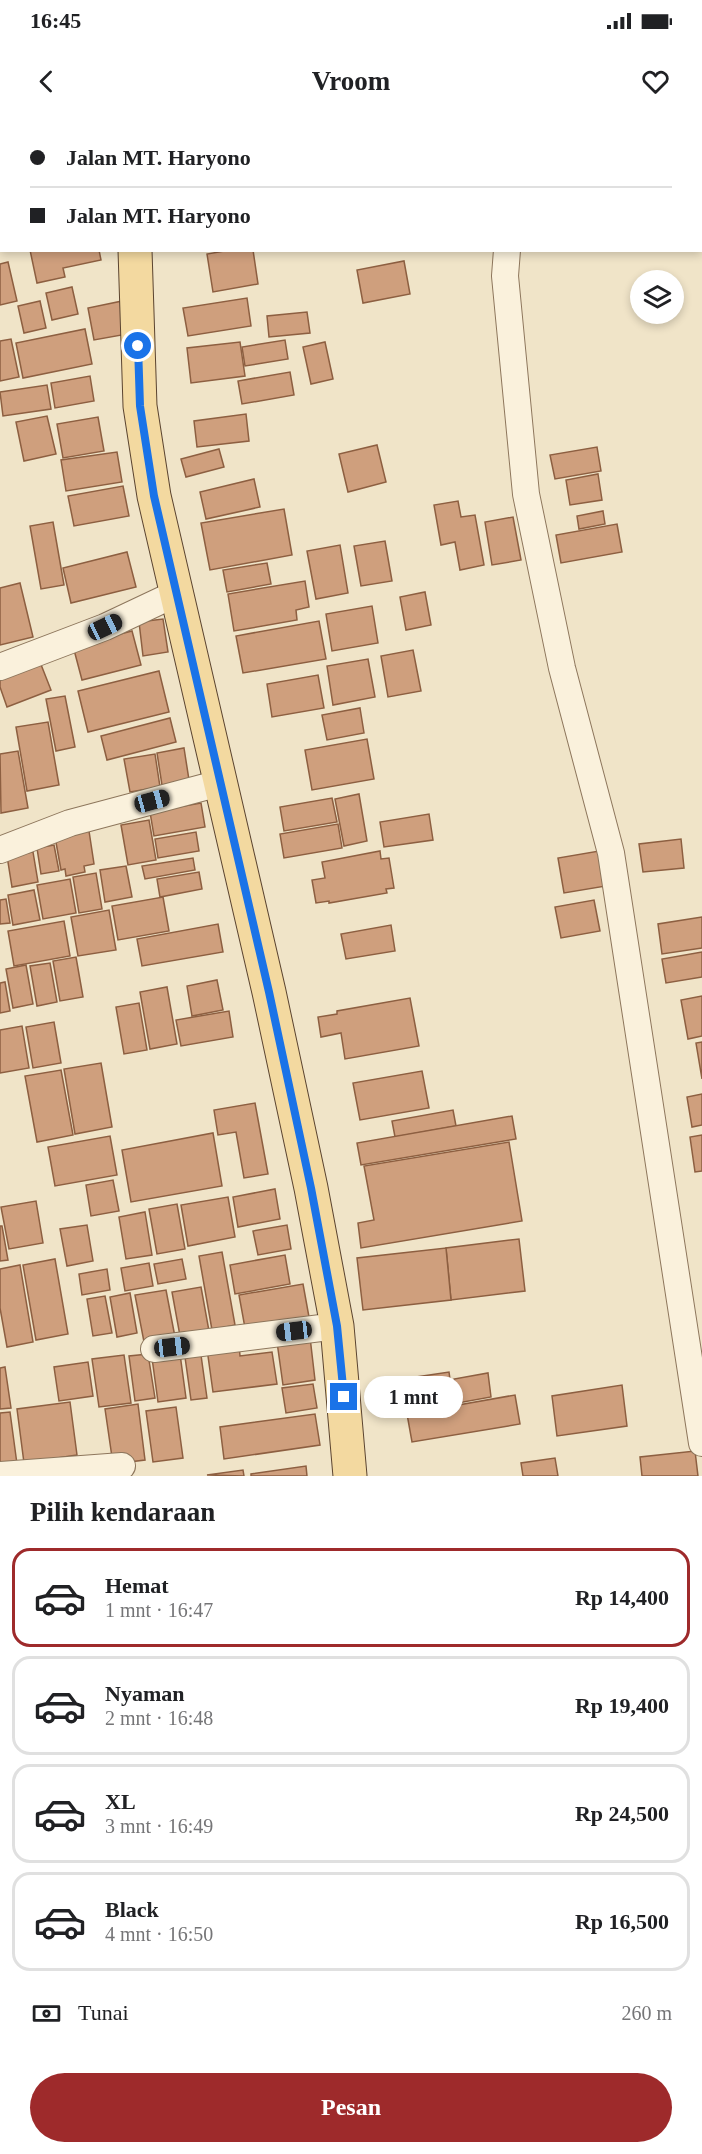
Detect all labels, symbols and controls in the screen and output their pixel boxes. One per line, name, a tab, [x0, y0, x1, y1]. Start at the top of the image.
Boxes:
text: 16:45	[30, 8, 81, 33]
icon: back	[30, 65, 63, 98]
icon: heart	[639, 65, 672, 98]
text: Vroom	[312, 66, 390, 96]
text: Jalan MT. Haryono	[66, 145, 251, 170]
text: Jalan MT. Haryono	[66, 203, 251, 228]
map controls	[630, 270, 684, 324]
button: layers	[630, 270, 684, 324]
route start	[124, 332, 151, 359]
car	[85, 611, 125, 643]
car	[132, 788, 172, 814]
car	[275, 1320, 313, 1342]
car	[153, 1336, 191, 1358]
callout: 1 mnt	[365, 1376, 464, 1418]
route end	[330, 1383, 357, 1410]
text: 1 mnt	[389, 1386, 438, 1408]
text: Pilih kendaraan	[30, 1497, 215, 1527]
icon: car	[33, 1571, 87, 1625]
text: Hemat	[105, 1573, 169, 1598]
text: Rp 14,400	[575, 1585, 669, 1610]
text: 1 mnt · 16:47	[105, 1599, 213, 1621]
icon: car	[33, 1679, 87, 1733]
text: Nyaman	[105, 1681, 184, 1706]
text: Rp 19,400	[575, 1693, 669, 1718]
text: 2 mnt · 16:48	[105, 1707, 213, 1729]
icon: car	[33, 1787, 87, 1841]
text: XL	[105, 1789, 136, 1814]
text: Rp 24,500	[575, 1801, 669, 1826]
text: 3 mnt · 16:49	[105, 1815, 213, 1837]
icon: car	[33, 1895, 87, 1949]
text: Black	[105, 1897, 159, 1922]
text: Rp 16,500	[575, 1909, 669, 1934]
text: 4 mnt · 16:50	[105, 1923, 213, 1945]
icon: cash	[30, 1997, 63, 2030]
text: Tunai	[78, 2000, 129, 2025]
text: 260 m	[621, 2002, 672, 2024]
button: Pesan	[30, 2073, 672, 2142]

